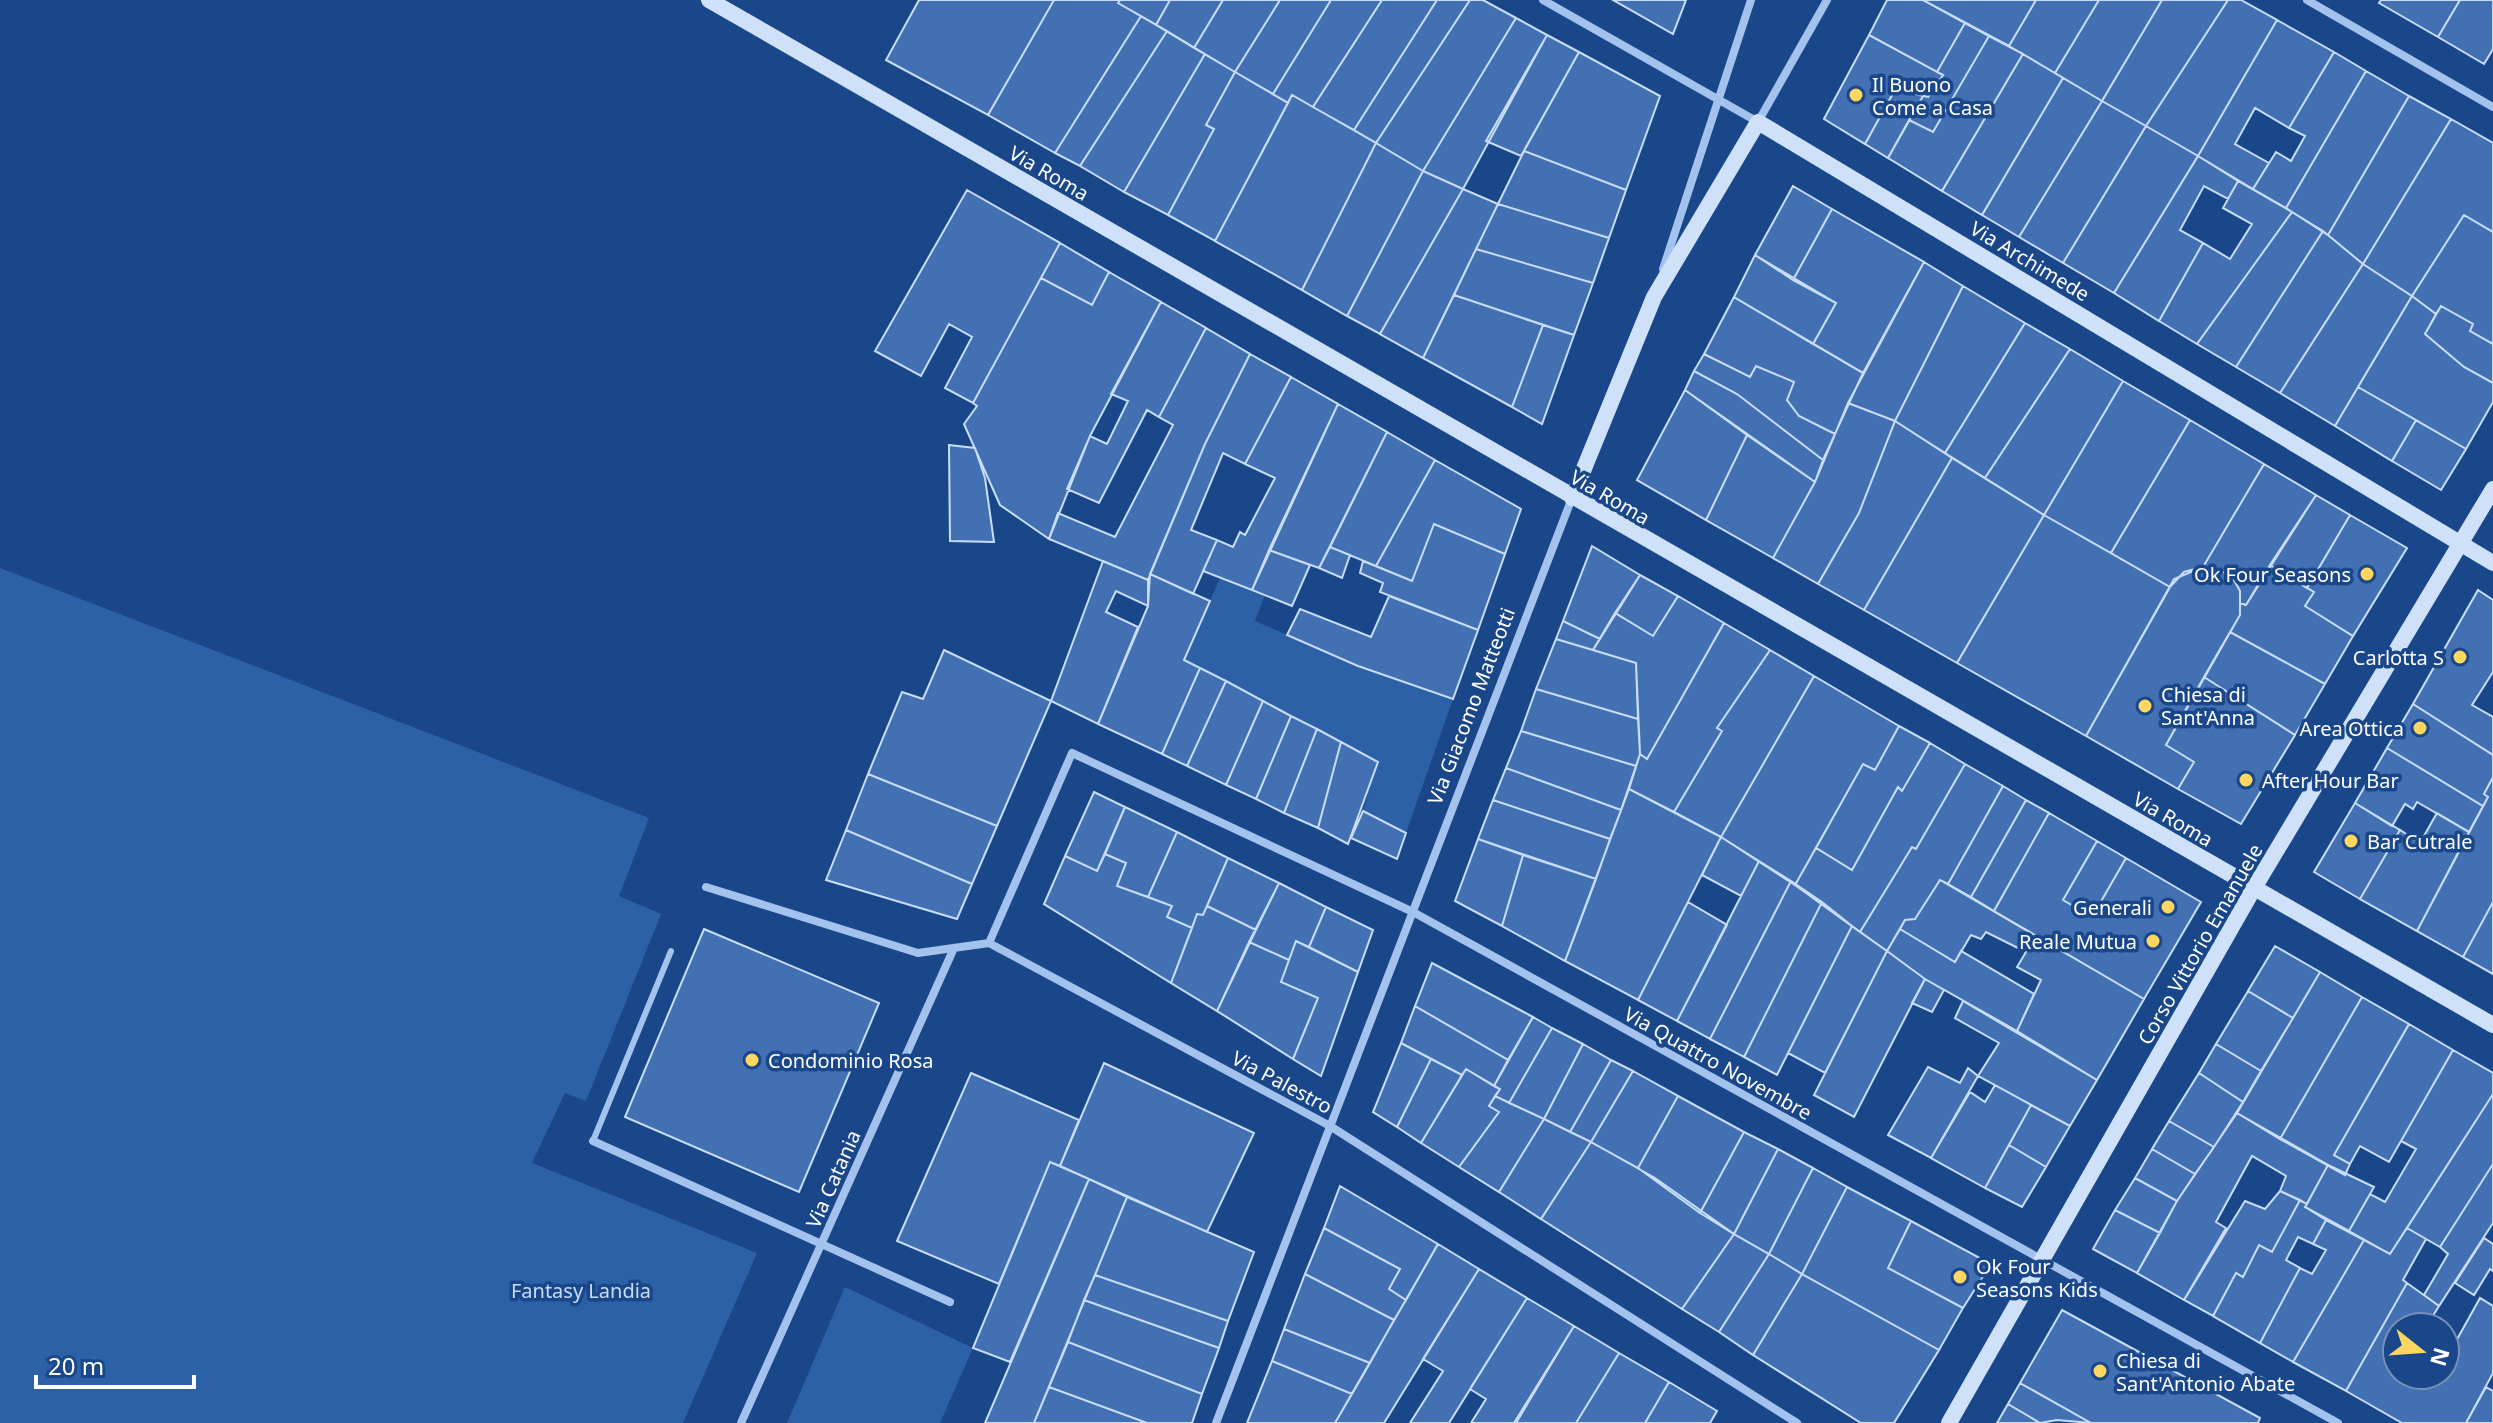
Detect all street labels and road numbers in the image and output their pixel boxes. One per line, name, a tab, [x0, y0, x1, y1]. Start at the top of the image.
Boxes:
street label: Via Roma	[1004, 139, 1094, 207]
street label: Via Archimede	[1965, 215, 2095, 307]
street label: Via Roma	[1565, 463, 1655, 531]
street label: Via Giacomo Matteotti	[1421, 604, 1521, 808]
street label: Via Roma	[2128, 785, 2218, 853]
street label: Corso Vittorio Emanuele	[2131, 839, 2269, 1049]
street label: Via Quattro Novembre	[1619, 1000, 1817, 1126]
street label: Via Palestro	[1227, 1044, 1337, 1120]
street label: Via Catania	[799, 1126, 867, 1232]

